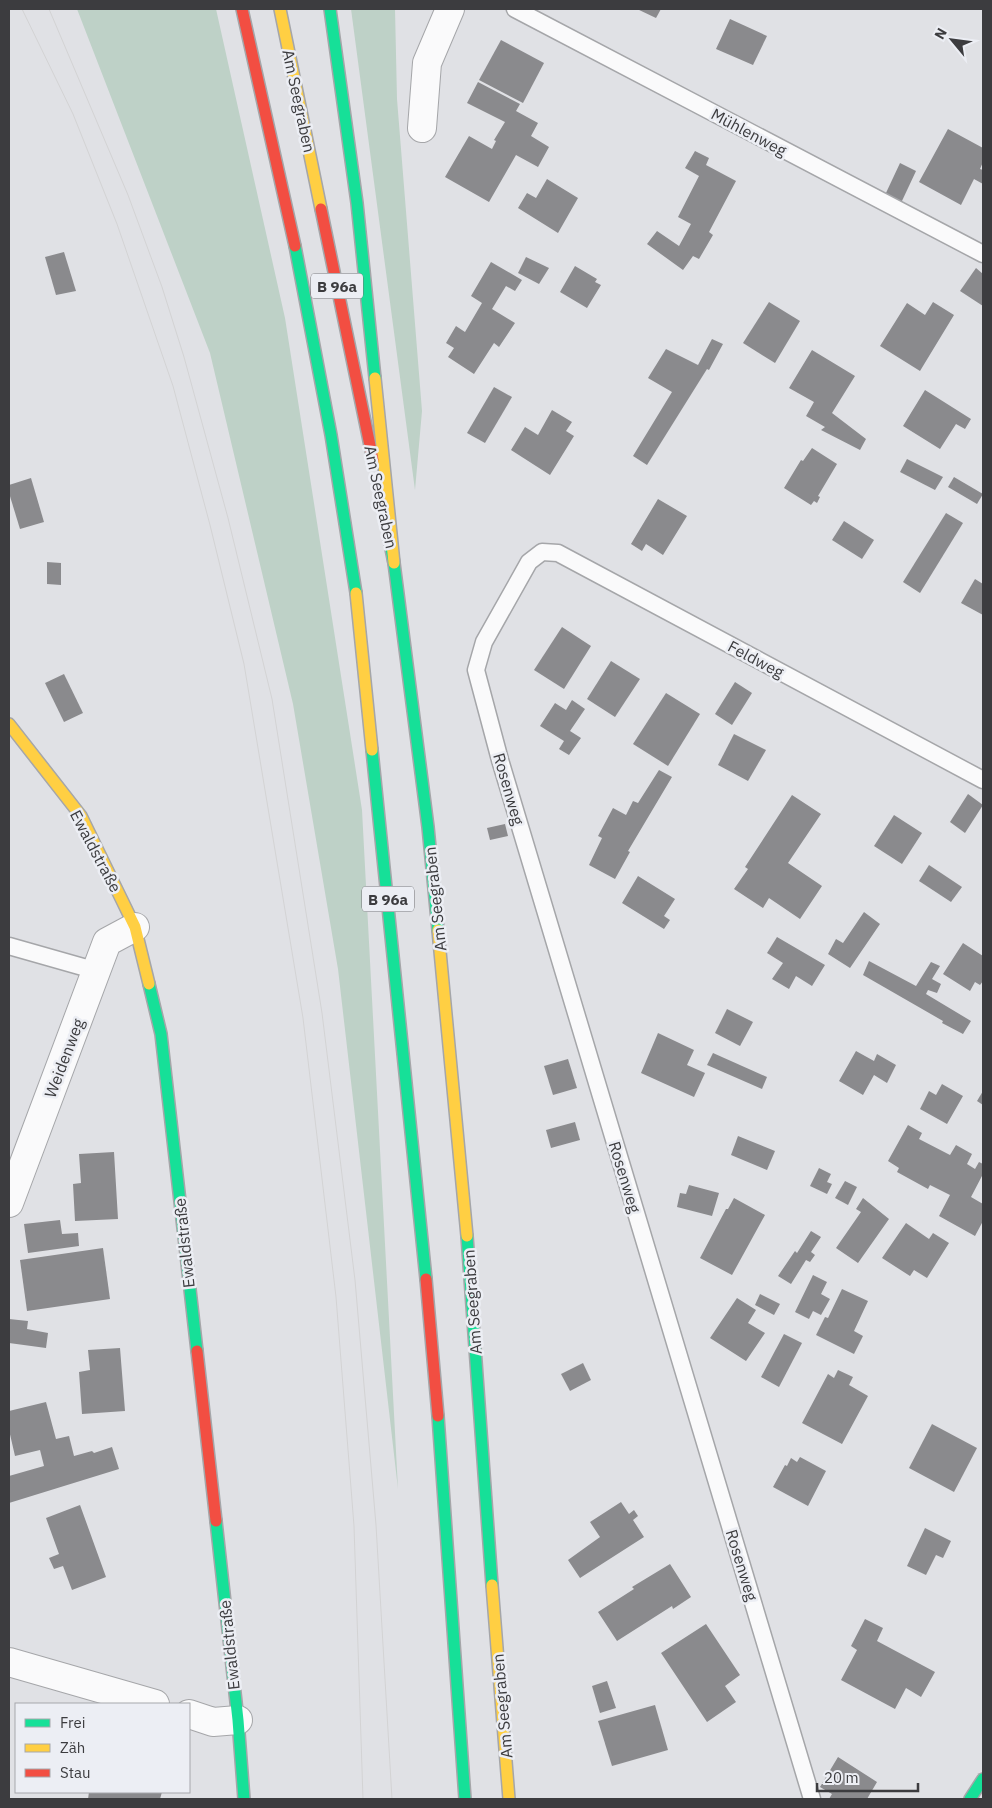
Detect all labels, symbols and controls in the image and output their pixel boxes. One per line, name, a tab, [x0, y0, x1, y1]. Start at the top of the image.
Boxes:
north arrow	[927, 15, 977, 65]
text: N	[930, 25, 951, 42]
street label: Am Seegraben	[278, 48, 320, 154]
street label: Mühlenweg	[708, 104, 791, 161]
road number: B 96a	[311, 274, 363, 298]
street label: Am Seegraben	[360, 444, 402, 550]
street label: Feldweg	[725, 636, 788, 682]
street label: Rosenweg	[489, 751, 529, 828]
street label: Ewaldstraße	[66, 806, 126, 896]
street label: Am Seegraben	[420, 846, 450, 952]
road number: B 96a	[362, 886, 414, 912]
street label: Weidenweg	[40, 1015, 88, 1100]
street label: Rosenweg	[605, 1139, 646, 1216]
street label: Ewaldstraße	[169, 1197, 199, 1289]
street label: Am Seegraben	[458, 1249, 486, 1355]
street label: Rosenweg	[722, 1527, 763, 1604]
street label: Ewaldstraße	[214, 1599, 244, 1691]
street label: Am Seegraben	[487, 1653, 517, 1759]
legend	[15, 1703, 190, 1793]
text: Frei	[60, 1713, 86, 1732]
text: Zäh	[60, 1738, 85, 1757]
scale bar	[817, 1760, 918, 1792]
text: Stau	[60, 1763, 91, 1782]
text: 20 m	[824, 1768, 859, 1787]

